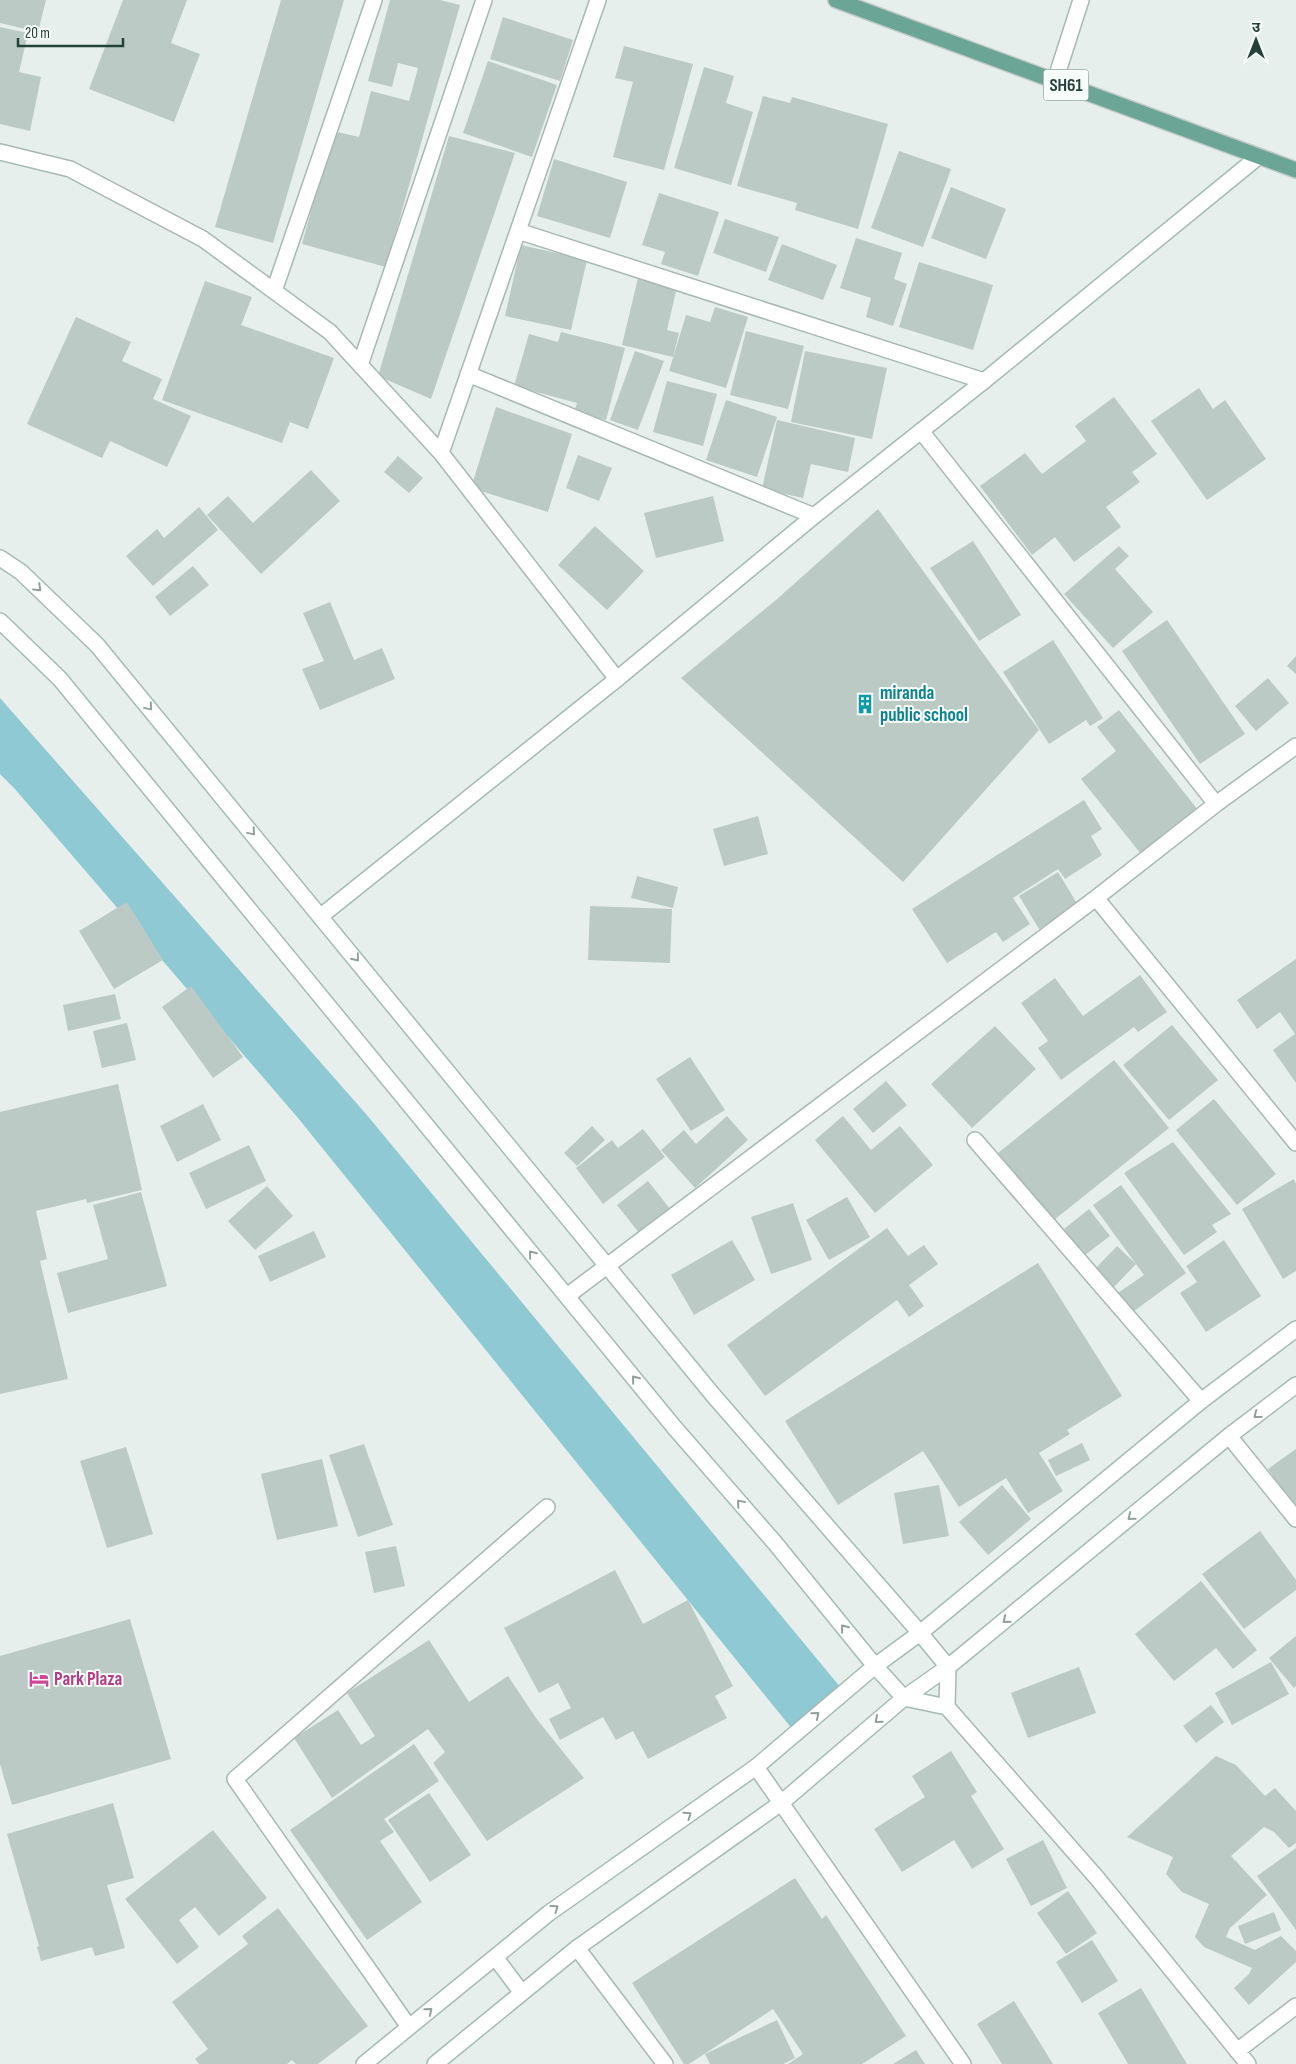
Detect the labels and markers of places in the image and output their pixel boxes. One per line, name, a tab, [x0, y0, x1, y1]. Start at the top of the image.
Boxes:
place label: miranda public school	[880, 682, 968, 727]
building icon: miranda public school	[854, 693, 876, 715]
hotel icon: Park Plaza	[28, 1668, 50, 1690]
place label: Park Plaza	[54, 1668, 122, 1691]

